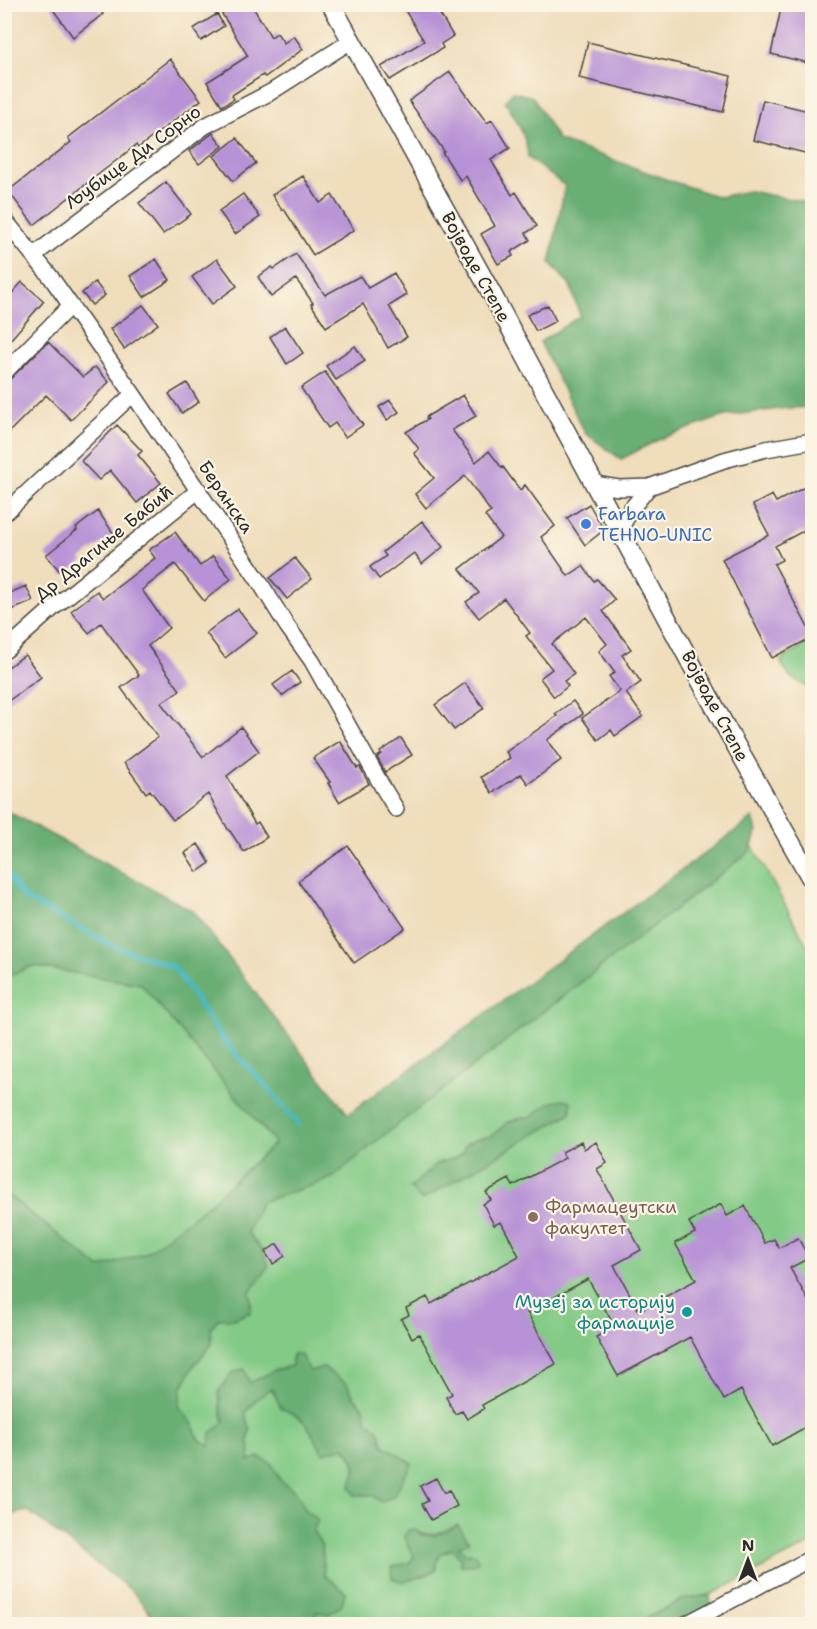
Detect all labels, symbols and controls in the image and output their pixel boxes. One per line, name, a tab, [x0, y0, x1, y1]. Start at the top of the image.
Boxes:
street label: Љубице Ди Сорно	[60, 99, 206, 215]
street label: Војводе Степе	[436, 208, 516, 326]
street label: Беранска	[193, 456, 259, 538]
street label: Др Драгиње Бабић	[30, 479, 178, 607]
place label: Farbara TEHNO-UNIC	[598, 502, 712, 547]
marker: Farbara TEHNO-UNIC	[579, 517, 593, 531]
street label: Војводе Степе	[676, 646, 754, 766]
place label: Фармацеутски факултет	[545, 1195, 677, 1240]
marker: Фармацеутски факултет	[526, 1210, 540, 1224]
place label: Музеј за историју фармације	[515, 1290, 675, 1335]
marker: Музеј за историју фармације	[680, 1305, 694, 1319]
north arrow	[718, 1530, 778, 1590]
text: N	[742, 1535, 754, 1556]

